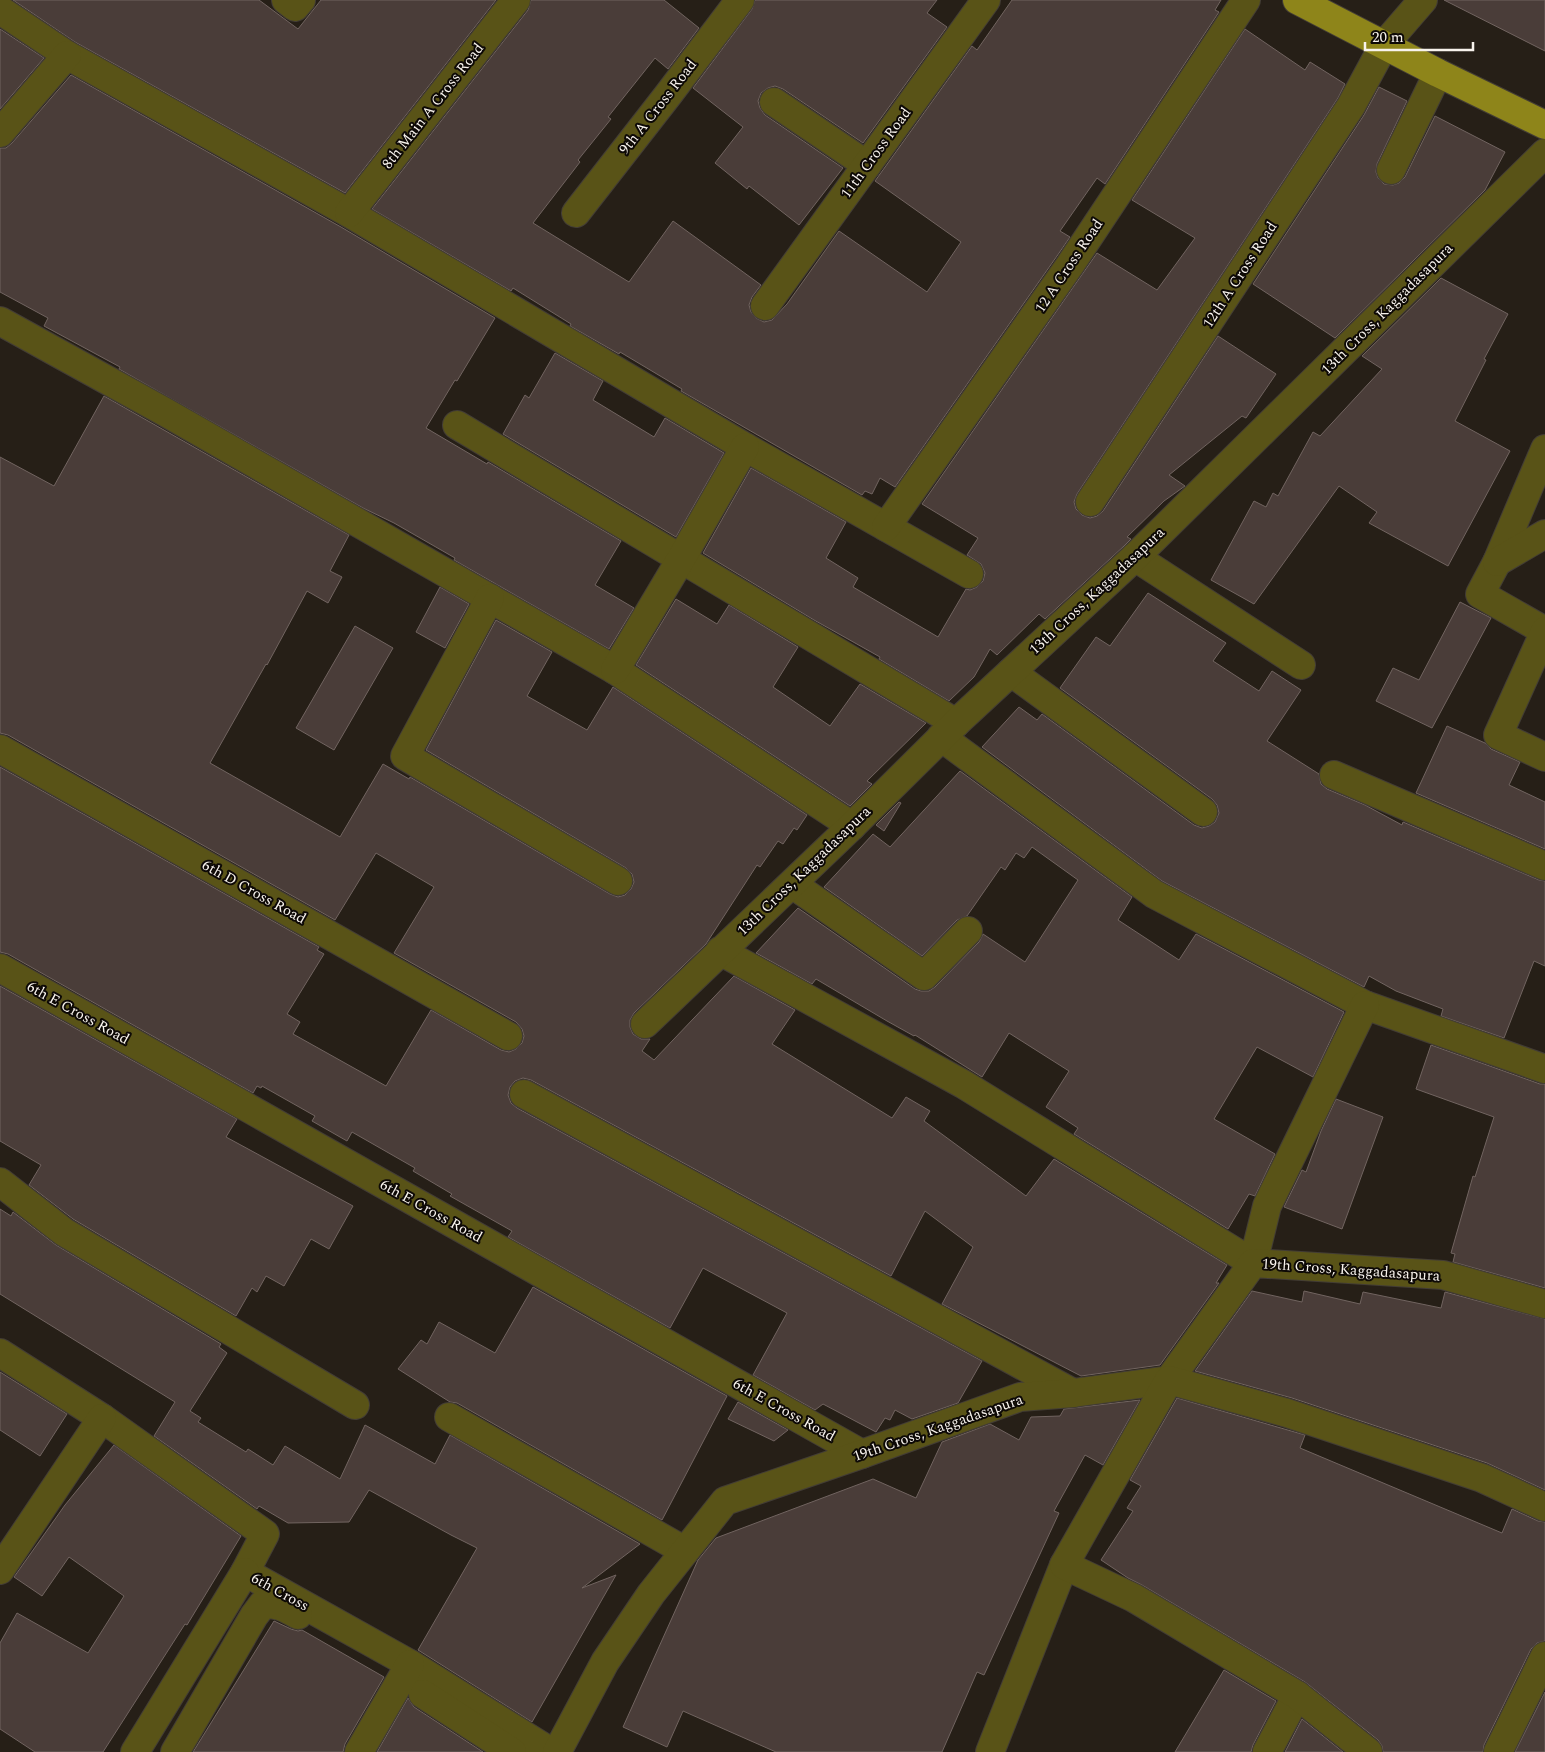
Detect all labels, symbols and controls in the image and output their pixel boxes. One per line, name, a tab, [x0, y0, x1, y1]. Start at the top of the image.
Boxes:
scale bar	[1365, 20, 1472, 52]
text: 20 m	[1372, 26, 1404, 49]
street label: 8th Main A Cross Road	[376, 38, 490, 174]
street label: 9th A Cross Road	[613, 54, 703, 160]
street label: 11th Cross Road	[835, 103, 917, 203]
street label: 12 A Cross Road	[1029, 214, 1109, 318]
street label: 12th A Cross Road	[1197, 217, 1283, 333]
street label: 13th Cross, Kaggadasapura	[1316, 237, 1459, 380]
street label: 13th Cross, Kaggadasapura	[1024, 521, 1171, 660]
street label: 13th Cross, Kaggadasapura	[732, 800, 877, 941]
street label: 6th D Cross Road	[198, 854, 310, 930]
street label: 6th E Cross Road	[23, 975, 133, 1051]
street label: 6th E Cross Road	[376, 1173, 486, 1249]
street label: 19th Cross, Kaggadasapura	[1261, 1252, 1442, 1288]
street label: 6th E Cross Road	[729, 1372, 839, 1448]
street label: 19th Cross, Kaggadasapura	[850, 1388, 1027, 1468]
street label: 6th Cross	[247, 1567, 313, 1617]

